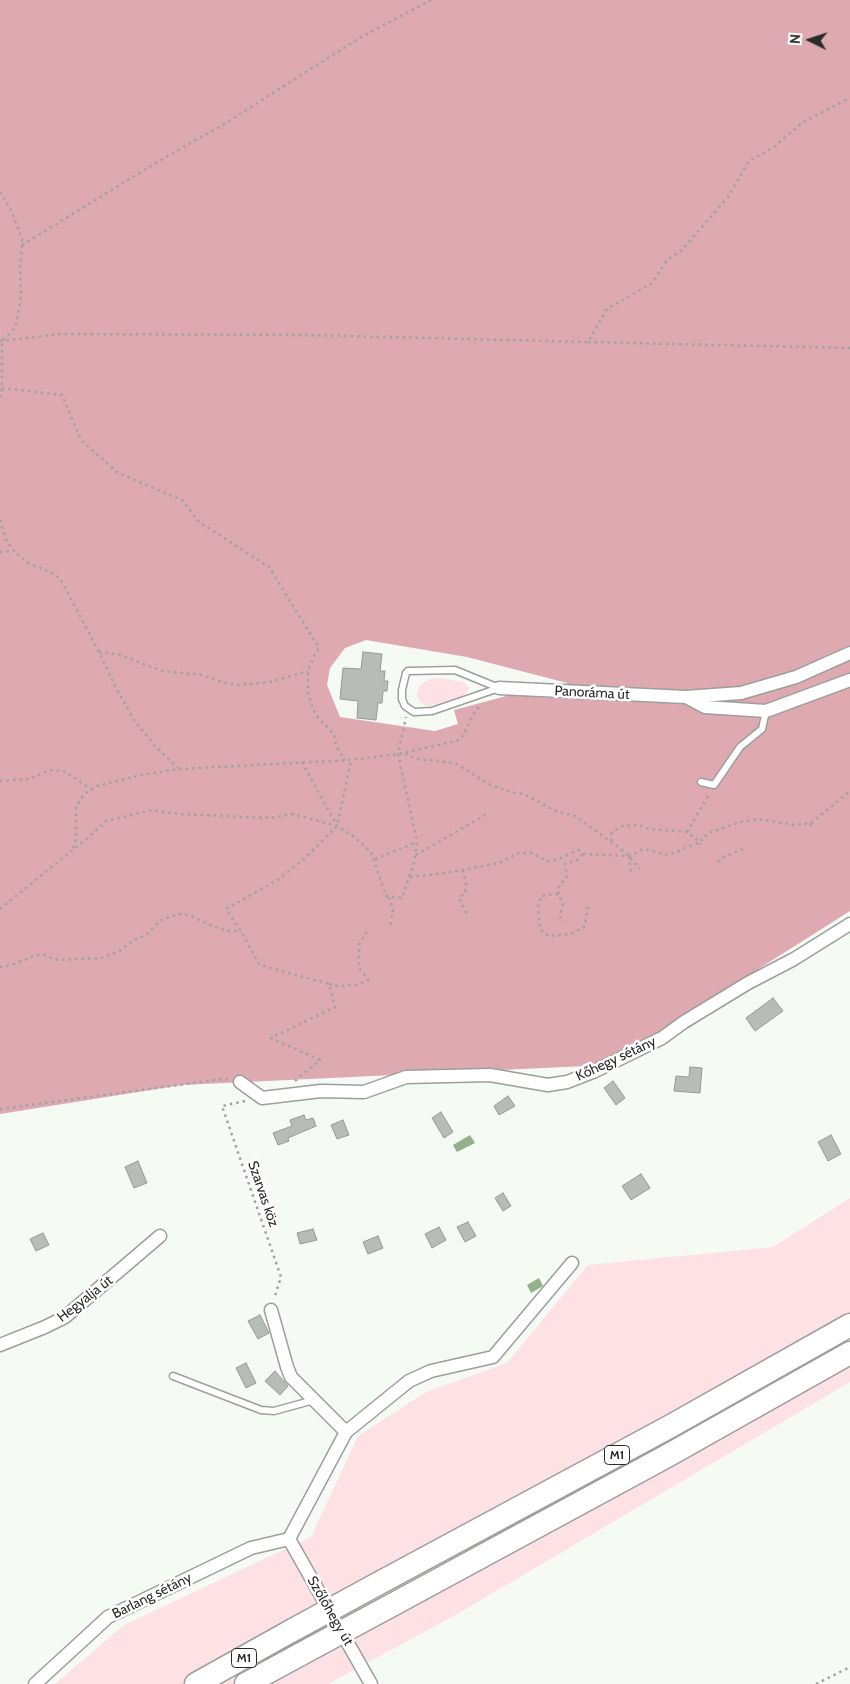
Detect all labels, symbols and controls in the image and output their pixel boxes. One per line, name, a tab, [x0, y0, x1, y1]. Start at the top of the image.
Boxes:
north arrow	[785, 15, 835, 65]
text: N	[786, 33, 804, 45]
street label: Panoráma út	[554, 683, 630, 703]
street label: Kőhegy sétány	[573, 1033, 659, 1085]
street label: Szarvas köz	[244, 1159, 282, 1229]
street label: Hegyalja út	[54, 1272, 116, 1326]
road number: M1	[604, 1446, 630, 1464]
street label: Barlang sétány	[109, 1569, 195, 1623]
street label: Szőlőhegy út	[303, 1573, 357, 1649]
road number: M1	[232, 1649, 256, 1668]

